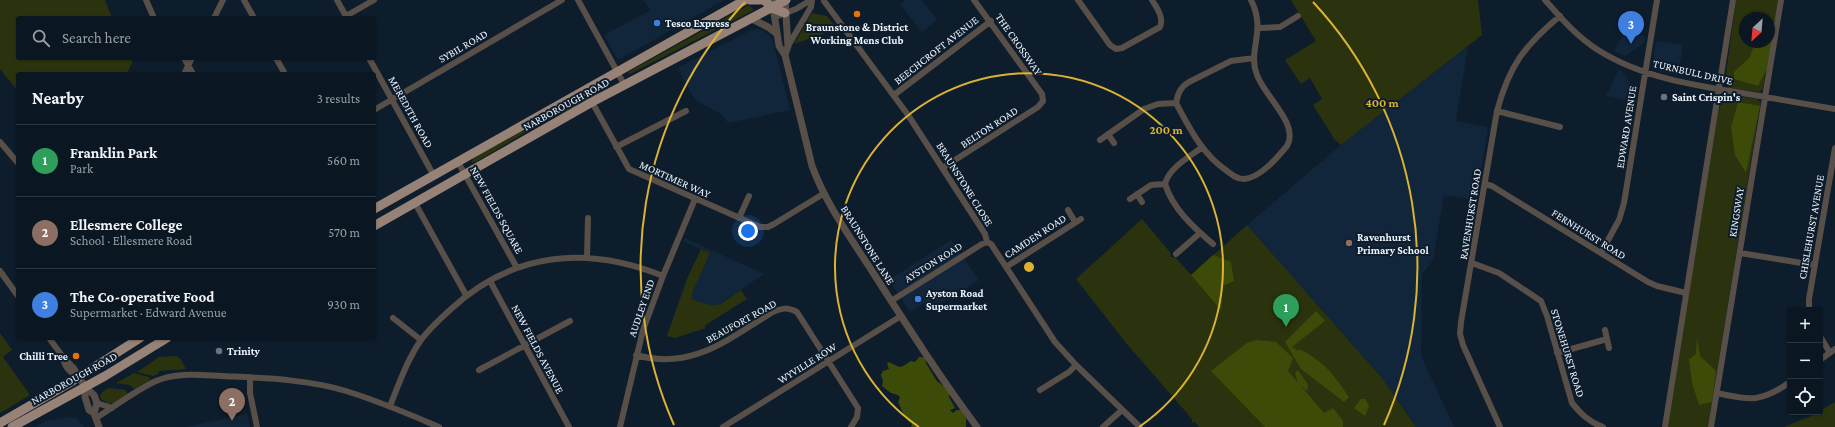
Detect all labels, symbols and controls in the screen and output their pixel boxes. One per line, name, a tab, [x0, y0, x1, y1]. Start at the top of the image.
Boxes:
marker: Braunstone & District Working Mens Club	[852, 9, 862, 19]
street label: THE CROSSWAY	[993, 11, 1045, 77]
pin: 3	[1618, 11, 1644, 44]
north arrow	[1739, 12, 1775, 48]
street label: BEECHCROFT AVENUE	[891, 13, 981, 87]
search box	[16, 16, 376, 60]
place label: Tesco Express	[665, 17, 730, 29]
marker: Tesco Express	[652, 18, 662, 28]
place label: Braunstone & District Working Mens Club	[806, 21, 908, 46]
icon: search	[30, 27, 52, 49]
street label: SYBIL ROAD	[436, 27, 490, 65]
text: Search here	[62, 30, 131, 46]
street label: TURNBULL DRIVE	[1652, 57, 1734, 87]
street label: MEREDITH ROAD	[386, 74, 436, 150]
street label: NARBOROUGH ROAD	[521, 75, 611, 133]
street label: EDWARD AVENUE	[1614, 85, 1638, 169]
text: Nearby	[32, 89, 84, 108]
text: 3 results	[317, 91, 360, 106]
place label: Saint Crispin's	[1672, 91, 1741, 103]
marker: Saint Crispin's	[1659, 92, 1669, 102]
text: 400 m	[1365, 96, 1400, 110]
street label: BELTON ROAD	[958, 104, 1020, 150]
text: 200 m	[1149, 123, 1183, 137]
street label: BRAUNSTONE CLOSE	[934, 140, 996, 228]
text: Franklin Park	[70, 145, 157, 161]
text: 1	[43, 153, 47, 168]
text: 560 m	[327, 153, 360, 168]
street label: MORTIMER WAY	[638, 158, 712, 200]
text: Park	[70, 161, 93, 176]
street label: NEW FIELDS SQUARE	[468, 164, 526, 256]
street label: RAVENHURST ROAD	[1457, 168, 1483, 260]
street label: CHISLEHURST AVENUE	[1796, 174, 1826, 280]
street label: KINGSWAY	[1726, 186, 1746, 238]
street label: BRAUNSTONE LANE	[839, 203, 897, 287]
street label: FERNHURST ROAD	[1550, 206, 1628, 262]
street label: CAMDEN ROAD	[1002, 212, 1068, 260]
text: Ellesmere College	[70, 217, 183, 233]
your location	[738, 221, 758, 241]
text: 2	[42, 225, 48, 240]
text: 570 m	[328, 225, 360, 240]
place label: Ravenhurst Primary School	[1357, 231, 1429, 256]
text: School · Ellesmere Road	[70, 233, 192, 248]
marker: Ravenhurst Primary School	[1344, 238, 1354, 248]
street label: AYSTON ROAD	[902, 239, 964, 285]
centre of rings	[1022, 260, 1036, 274]
street label: AUDLEY END	[626, 278, 656, 338]
place label: Ayston Road Supermarket	[925, 287, 987, 312]
text: The Co-operative Food	[70, 289, 214, 305]
marker: Ayston Road Supermarket	[913, 294, 923, 304]
pin: 1	[1273, 294, 1299, 327]
text: 3	[42, 297, 48, 312]
text: 930 m	[327, 297, 360, 312]
street label: BEAUFORT ROAD	[704, 297, 778, 345]
street label: NEW FIELDS AVENUE	[510, 303, 566, 395]
text: Supermarket · Edward Avenue	[70, 305, 227, 320]
street label: STONEHURST ROAD	[1549, 307, 1587, 399]
map controls	[1787, 307, 1823, 415]
button: +	[1787, 307, 1823, 343]
street label: WYVILLE ROW	[775, 340, 839, 386]
button: −	[1787, 343, 1823, 379]
place label: Trinity	[227, 345, 261, 357]
marker: Trinity	[214, 346, 224, 356]
street label: NARBOROUGH ROAD	[29, 349, 119, 407]
place label: Chilli Tree	[19, 350, 68, 362]
marker: Chilli Tree	[71, 351, 81, 361]
button: locate	[1787, 379, 1823, 415]
pin: 2	[219, 388, 245, 421]

